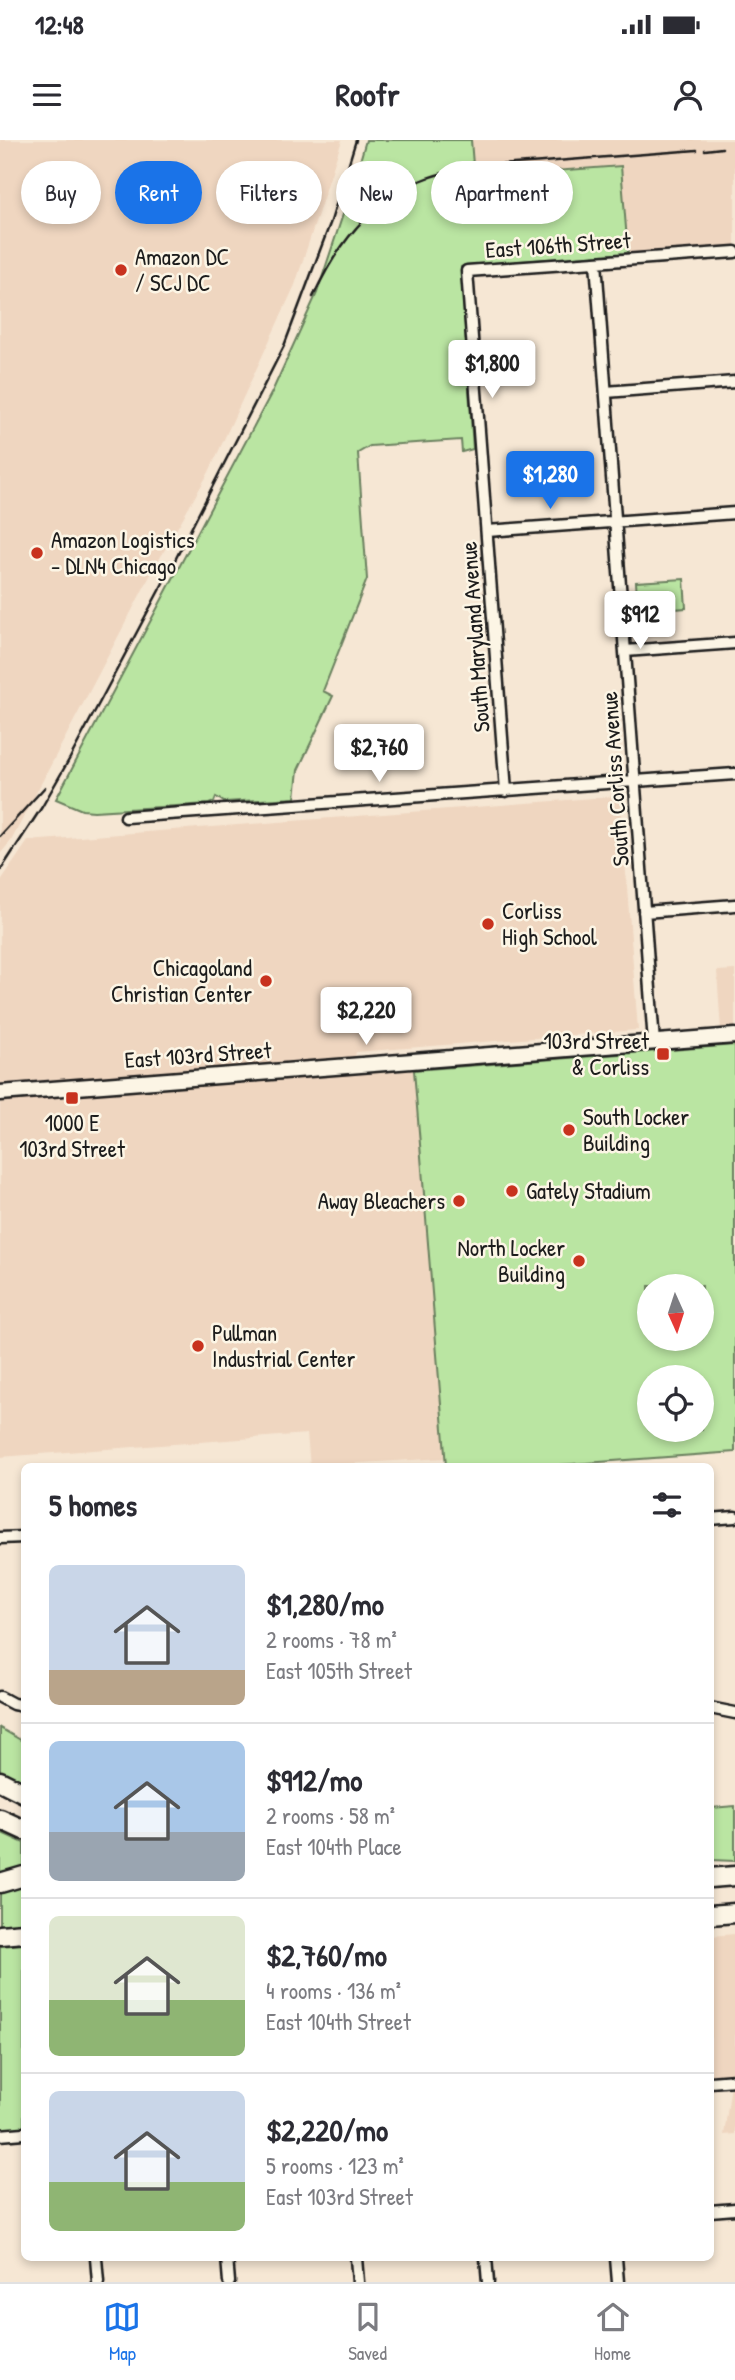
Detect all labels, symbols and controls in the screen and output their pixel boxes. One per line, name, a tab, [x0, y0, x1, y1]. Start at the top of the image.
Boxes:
text: 12:48	[35, 7, 84, 42]
text: Roofr	[335, 73, 400, 116]
icon: menu	[28, 76, 66, 114]
icon: person	[669, 76, 707, 114]
chip: Buy	[21, 161, 101, 224]
chip: Rent	[115, 161, 202, 224]
chip: Filters	[216, 161, 322, 224]
chip: New	[336, 161, 417, 224]
chip: Apartment	[431, 161, 573, 224]
street label: East 106th Street	[484, 224, 633, 265]
place label: Amazon DC / SCJ DC	[135, 241, 229, 298]
marker: Amazon DC / SCJ DC	[113, 262, 129, 278]
pin: $1,800	[435, 341, 549, 400]
text: $1,800	[464, 347, 520, 378]
pin: $1,280	[493, 452, 607, 511]
text: $1,280	[522, 458, 578, 489]
place label: Amazon Logistics - DLN4 Chicago	[51, 524, 195, 581]
street label: South Maryland Avenue	[452, 541, 497, 734]
marker: Amazon Logistics - DLN4 Chicago	[29, 545, 45, 561]
pin: $912	[599, 592, 681, 651]
text: $912	[620, 598, 660, 629]
street label: South Corliss Avenue	[593, 691, 636, 868]
pin: $2,760	[322, 724, 436, 784]
text: $2,760	[350, 731, 408, 762]
place label: Corliss High School	[502, 895, 598, 952]
marker: Corliss High School	[480, 916, 496, 932]
place label: Chicagoland Christian Center	[111, 952, 252, 1009]
marker: Chicagoland Christian Center	[258, 973, 274, 989]
pin: $2,220	[309, 988, 423, 1047]
text: $2,220	[337, 994, 395, 1025]
place label: 103rd Street & Corliss	[543, 1025, 650, 1082]
street label: East 103rd Street	[124, 1034, 273, 1075]
marker: 103rd Street & Corliss	[655, 1046, 671, 1062]
marker: 1000 E 103rd Street	[64, 1090, 80, 1106]
place label: South Locker Building	[583, 1101, 689, 1158]
place label: 1000 E 103rd Street	[19, 1107, 126, 1164]
marker: South Locker Building	[561, 1122, 577, 1138]
place label: Gately Stadium	[526, 1175, 651, 1206]
marker: Gately Stadium	[504, 1183, 520, 1199]
place label: Away Bleachers	[318, 1185, 445, 1216]
marker: Away Bleachers	[451, 1193, 467, 1209]
place label: North Locker Building	[457, 1232, 565, 1289]
marker: North Locker Building	[571, 1253, 587, 1269]
north arrow	[637, 1274, 714, 1351]
map controls	[637, 1274, 714, 1442]
place label: Pullman Industrial Center	[212, 1317, 355, 1374]
marker: Pullman Industrial Center	[190, 1338, 206, 1354]
button: locate	[637, 1365, 714, 1442]
text: 5 homes	[49, 1485, 137, 1525]
icon: filters	[648, 1486, 686, 1524]
text: $1,280/mo	[266, 1584, 384, 1624]
icon: home	[105, 1593, 189, 1677]
text: 2 rooms · 78 m²	[266, 1624, 397, 1655]
text: East 105th Street	[266, 1655, 412, 1686]
text: $912/mo	[266, 1760, 362, 1800]
icon: home	[105, 1769, 189, 1853]
text: 2 rooms · 58 m²	[266, 1800, 395, 1831]
text: East 104th Place	[266, 1831, 402, 1862]
text: $2,760/mo	[266, 1935, 387, 1975]
icon: home	[105, 1944, 189, 2028]
text: 4 rooms · 136 m²	[266, 1975, 401, 2006]
text: East 104th Street	[266, 2006, 411, 2037]
text: $2,220/mo	[266, 2110, 388, 2150]
icon: home	[105, 2119, 189, 2203]
text: 5 rooms · 123 m²	[266, 2150, 404, 2181]
text: East 103rd Street	[266, 2181, 413, 2212]
tab: Map	[103, 2298, 141, 2366]
tab: Saved	[348, 2298, 387, 2366]
tab: Home	[594, 2298, 632, 2366]

